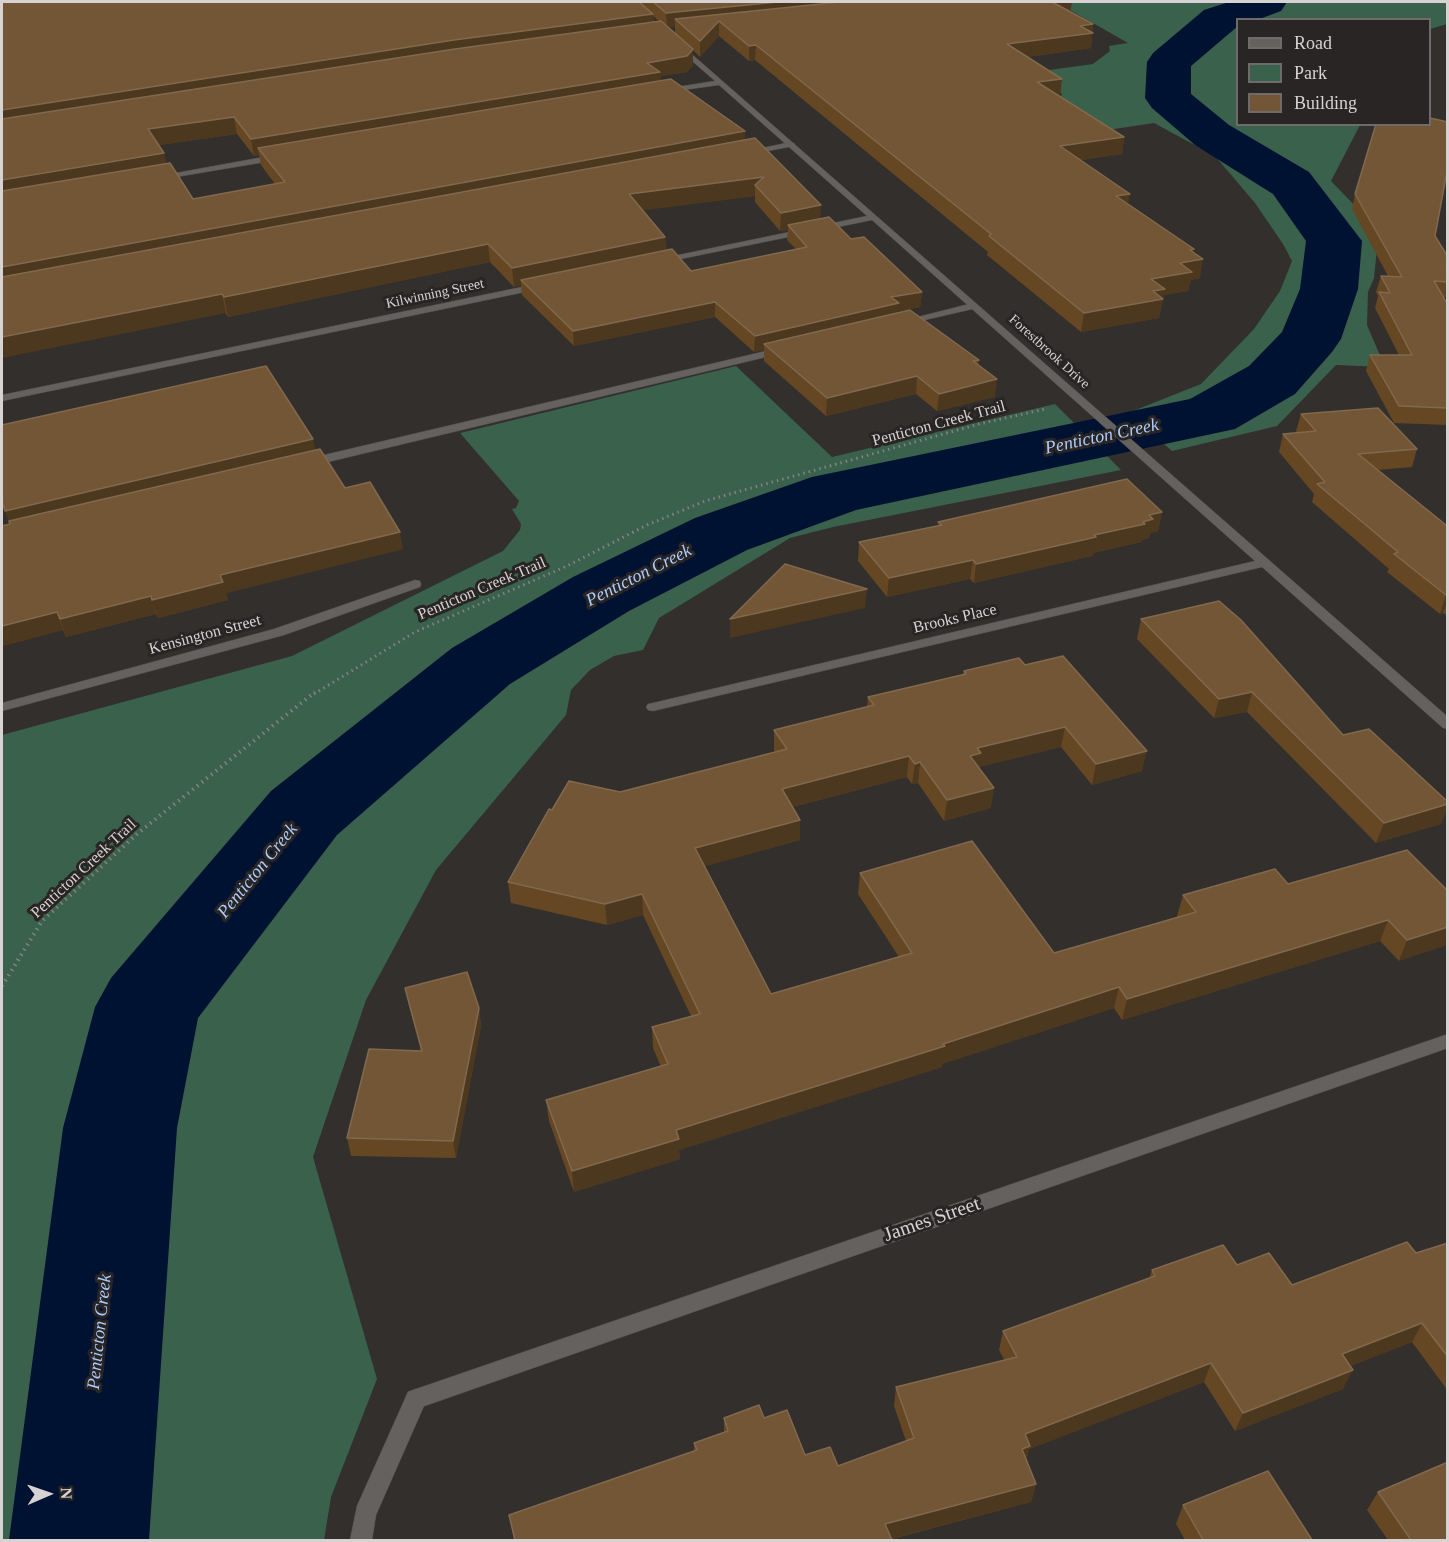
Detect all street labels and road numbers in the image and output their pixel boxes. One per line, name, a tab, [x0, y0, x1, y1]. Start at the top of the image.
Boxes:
street label: Kilwinning Street	[384, 275, 486, 313]
street label: Forestbrook Drive	[1005, 311, 1093, 393]
street label: Penticton Creek Trail	[870, 397, 1008, 451]
street label: Penticton Creek Trail	[415, 553, 549, 625]
street label: Brooks Place	[911, 600, 999, 638]
street label: Kensington Street	[147, 611, 263, 659]
street label: Penticton Creek Trail	[27, 815, 141, 923]
street label: James Street	[881, 1192, 983, 1248]

